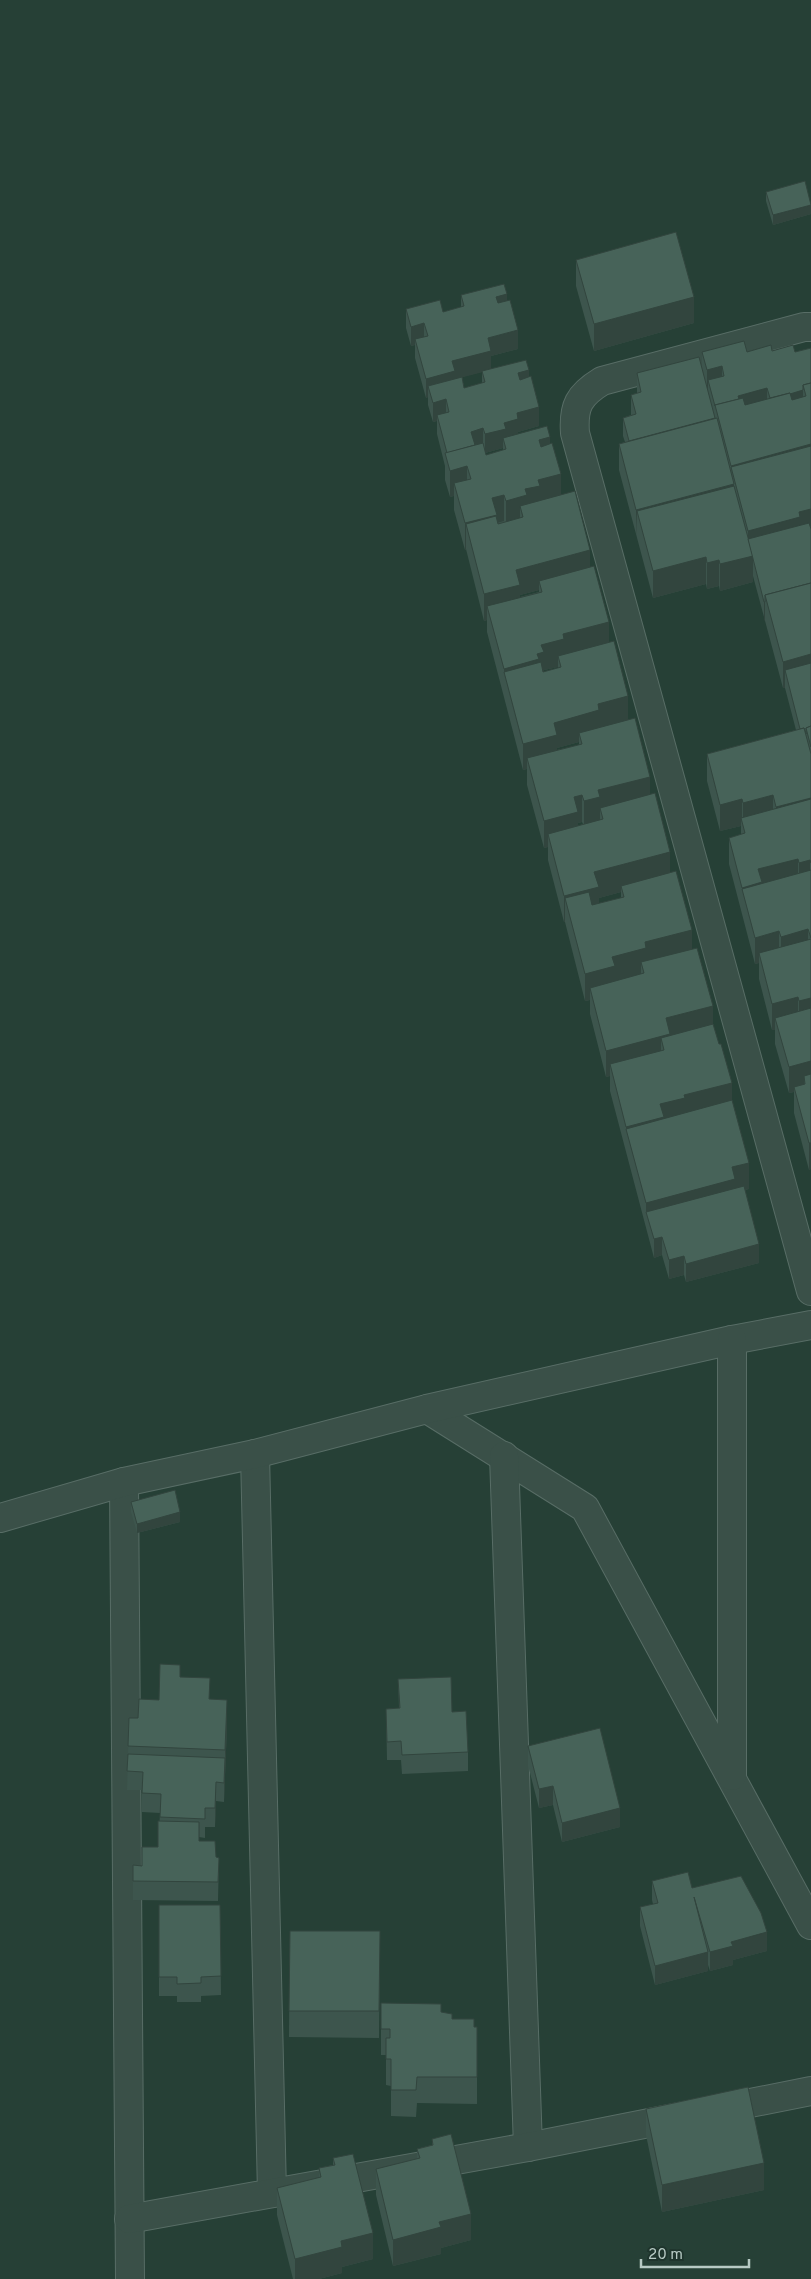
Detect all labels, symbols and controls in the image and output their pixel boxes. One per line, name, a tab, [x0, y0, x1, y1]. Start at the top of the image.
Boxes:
scale bar	[641, 2236, 748, 2268]
text: 20 m	[648, 2246, 683, 2265]

